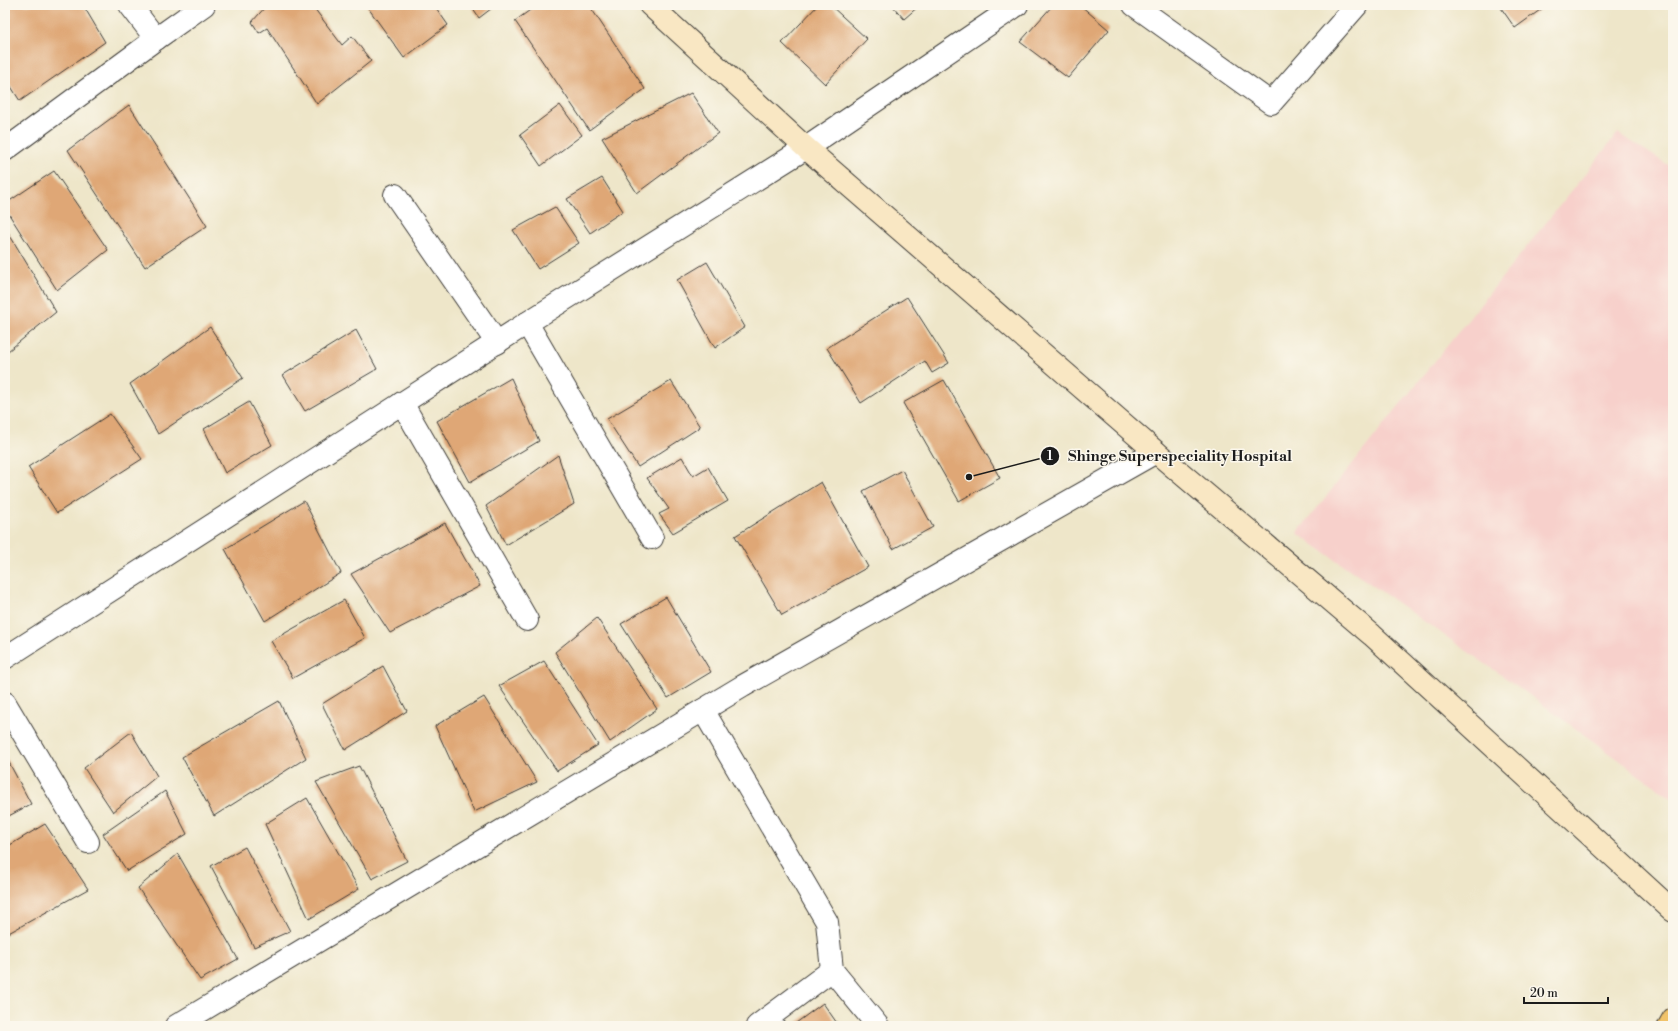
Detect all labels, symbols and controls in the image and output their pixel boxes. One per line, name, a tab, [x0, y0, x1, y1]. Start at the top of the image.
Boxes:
callout: Shinge Superspeciality Hospital	[1040, 443, 1300, 470]
text: Shinge Superspeciality Hospital	[1068, 447, 1292, 466]
text: 1	[1047, 449, 1053, 464]
scale bar	[1524, 979, 1608, 1005]
text: 20 m	[1530, 986, 1558, 1001]

